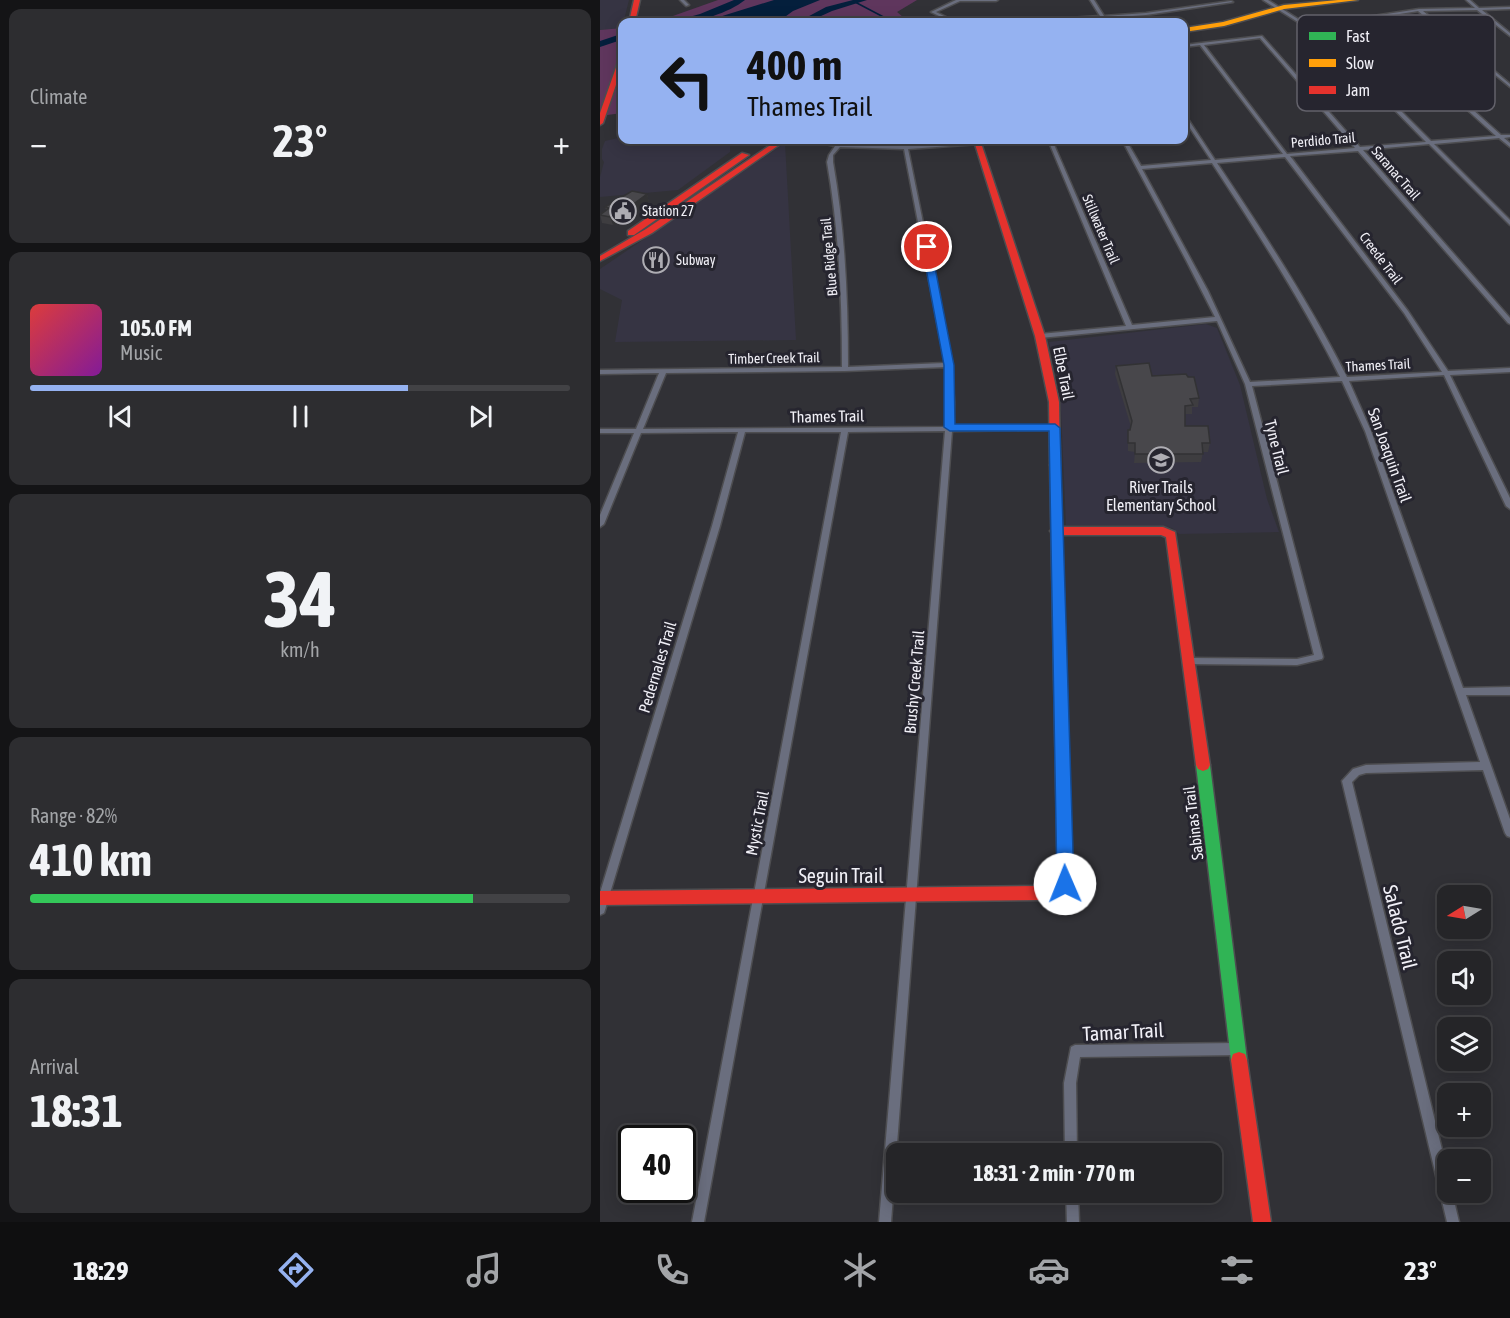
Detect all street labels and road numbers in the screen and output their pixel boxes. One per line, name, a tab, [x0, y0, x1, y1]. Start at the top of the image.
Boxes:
street label: Perdido Trail	[1290, 129, 1356, 151]
street label: Saranac Trail	[1368, 143, 1424, 203]
street label: Stillwater Trail	[1079, 192, 1123, 266]
street label: Blue Ridge Trail	[818, 217, 840, 297]
street label: Creede Trail	[1356, 229, 1406, 287]
street label: Elbe Trail	[1050, 345, 1078, 402]
street label: Timber Creek Trail	[728, 349, 820, 367]
street label: Thames Trail	[1345, 355, 1411, 375]
street label: San Joaquin Trail	[1364, 405, 1416, 506]
street label: Thames Trail	[790, 406, 865, 426]
street label: Tyne Trail	[1261, 418, 1293, 477]
street label: Pedernales Trail	[635, 618, 680, 715]
street label: Brushy Creek Trail	[901, 629, 929, 735]
street label: Sabinas Trail	[1179, 784, 1206, 861]
street label: Mystic Trail	[742, 789, 773, 857]
street label: Seguin Trail	[798, 864, 884, 887]
street label: Salado Trail	[1379, 882, 1422, 972]
street label: Tamar Trail	[1082, 1018, 1165, 1045]

